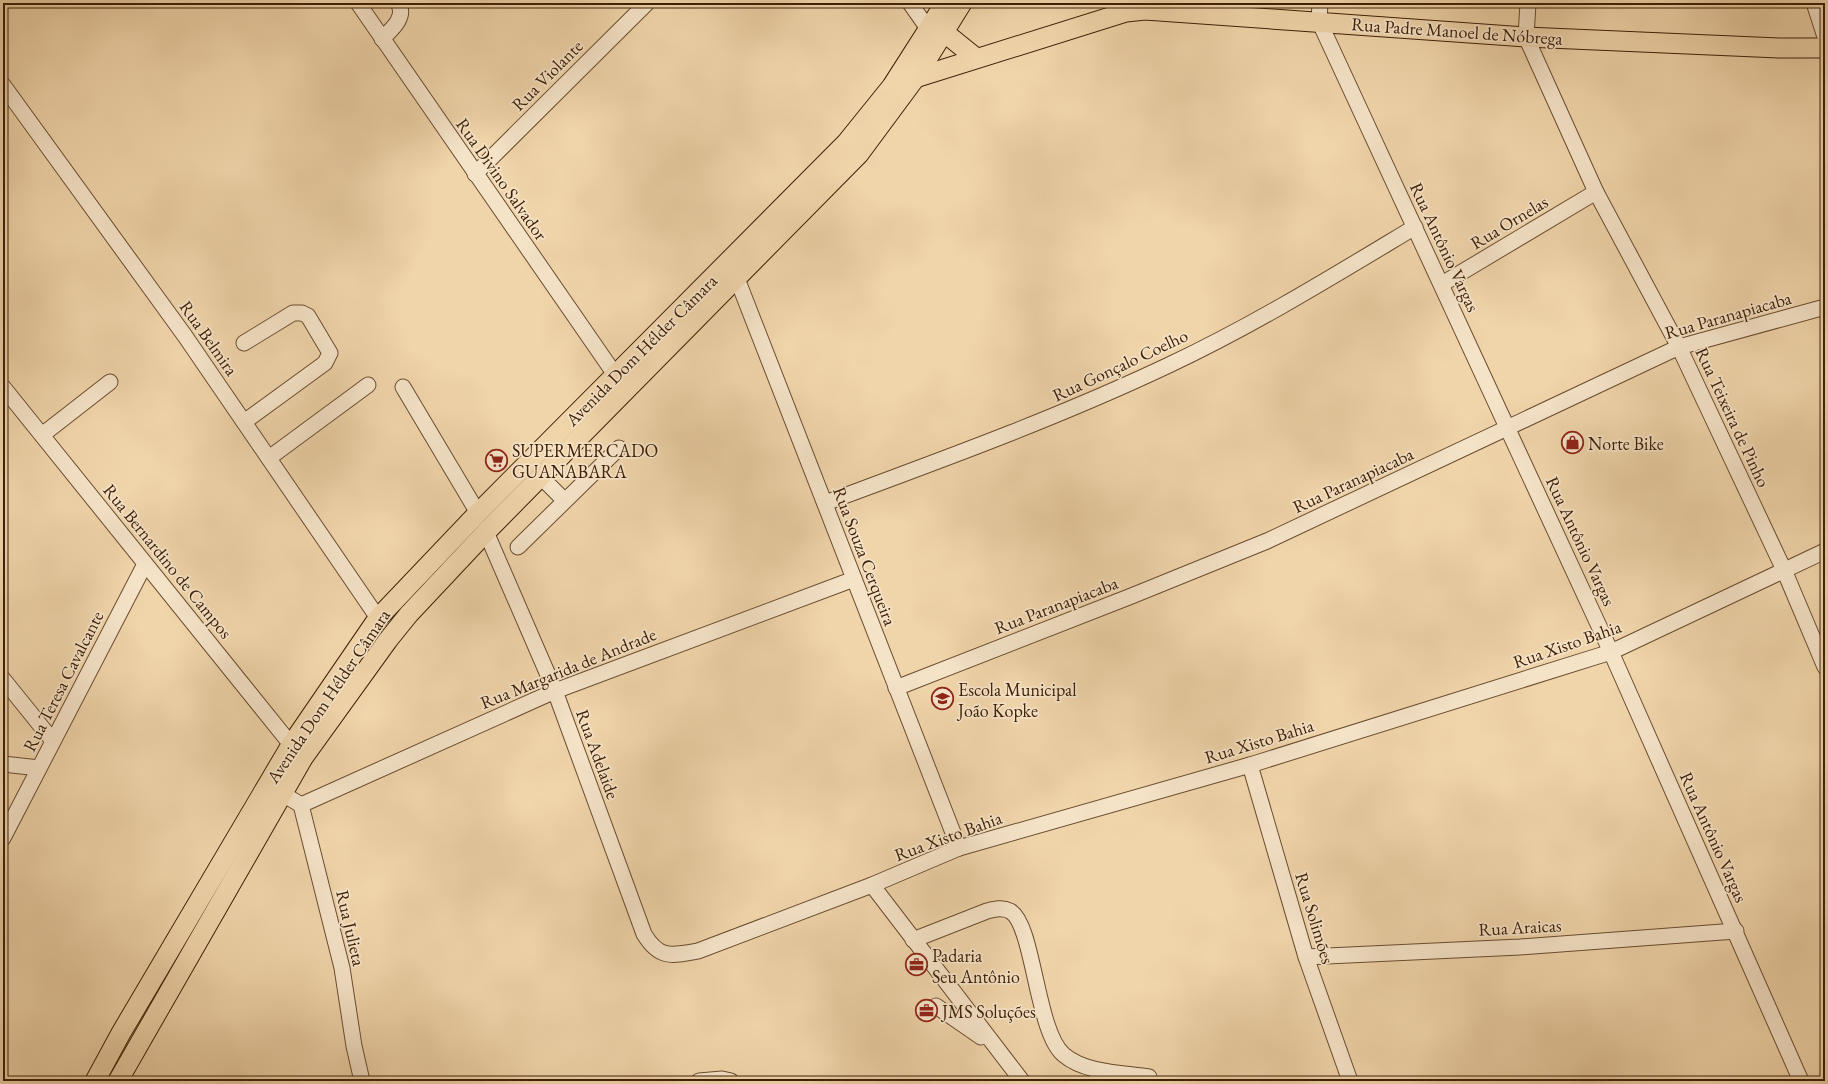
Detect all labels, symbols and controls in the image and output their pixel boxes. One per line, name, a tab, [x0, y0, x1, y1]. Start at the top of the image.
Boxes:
street label: Rua Padre Manoel de Nóbrega	[1351, 12, 1564, 50]
street label: Rua Violante	[506, 34, 588, 116]
street label: Rua Divino Salvador	[451, 113, 553, 245]
street label: Rua Antônio Vargas	[1405, 179, 1485, 316]
street label: Rua Ornelas	[1466, 190, 1552, 254]
street label: Avenida Dom Hélder Câmara	[559, 269, 722, 432]
street label: Rua Paranapiacaba	[1662, 286, 1795, 344]
street label: Rua Belmira	[175, 296, 244, 381]
street label: Rua Gonçalo Coelho	[1049, 323, 1192, 406]
street label: Rua Teixeira de Pinho	[1690, 343, 1776, 491]
shop icon: Norte Bike	[1560, 430, 1586, 456]
place label: Norte Bike	[1588, 432, 1664, 455]
place label: SUPERMERCADO GUANABARA	[512, 439, 658, 483]
street label: Rua Paranapiacaba	[1289, 442, 1418, 518]
supermarket icon: SUPERMERCADO GUANABARA	[483, 447, 509, 473]
street label: Rua Antônio Vargas	[1541, 473, 1621, 610]
street label: Rua Bernardino de Campos	[98, 479, 238, 643]
street label: Rua Souza Cerqueira	[828, 483, 902, 629]
street label: Rua Paranapiacaba	[991, 571, 1122, 639]
street label: Avenida Dom Hélder Câmara	[260, 604, 395, 788]
street label: Rua Teresa Cavalcante	[18, 607, 108, 755]
street label: Rua Xisto Bahia	[1510, 614, 1625, 673]
street label: Rua Margarida de Andrade	[477, 622, 659, 714]
place label: Escola Municipal João Kopke	[956, 678, 1077, 722]
school or university icon: Escola Municipal João Kopke	[930, 686, 956, 712]
street label: Rua Adelaide	[571, 706, 625, 802]
street label: Rua Xisto Bahia	[1202, 713, 1317, 768]
street label: Rua Antônio Vargas	[1675, 768, 1753, 906]
street label: Rua Xisto Bahia	[891, 806, 1006, 866]
street label: Rua Solimões	[1290, 869, 1340, 967]
street label: Rua Julieta	[331, 888, 371, 969]
street label: Rua Araicas	[1478, 913, 1562, 941]
place label: Padaria Seu Antônio	[932, 944, 1020, 988]
office icon: Padaria Seu Antônio	[904, 952, 930, 978]
office icon: JMS Soluções	[913, 998, 939, 1024]
place label: JMS Soluções	[940, 1000, 1036, 1023]

